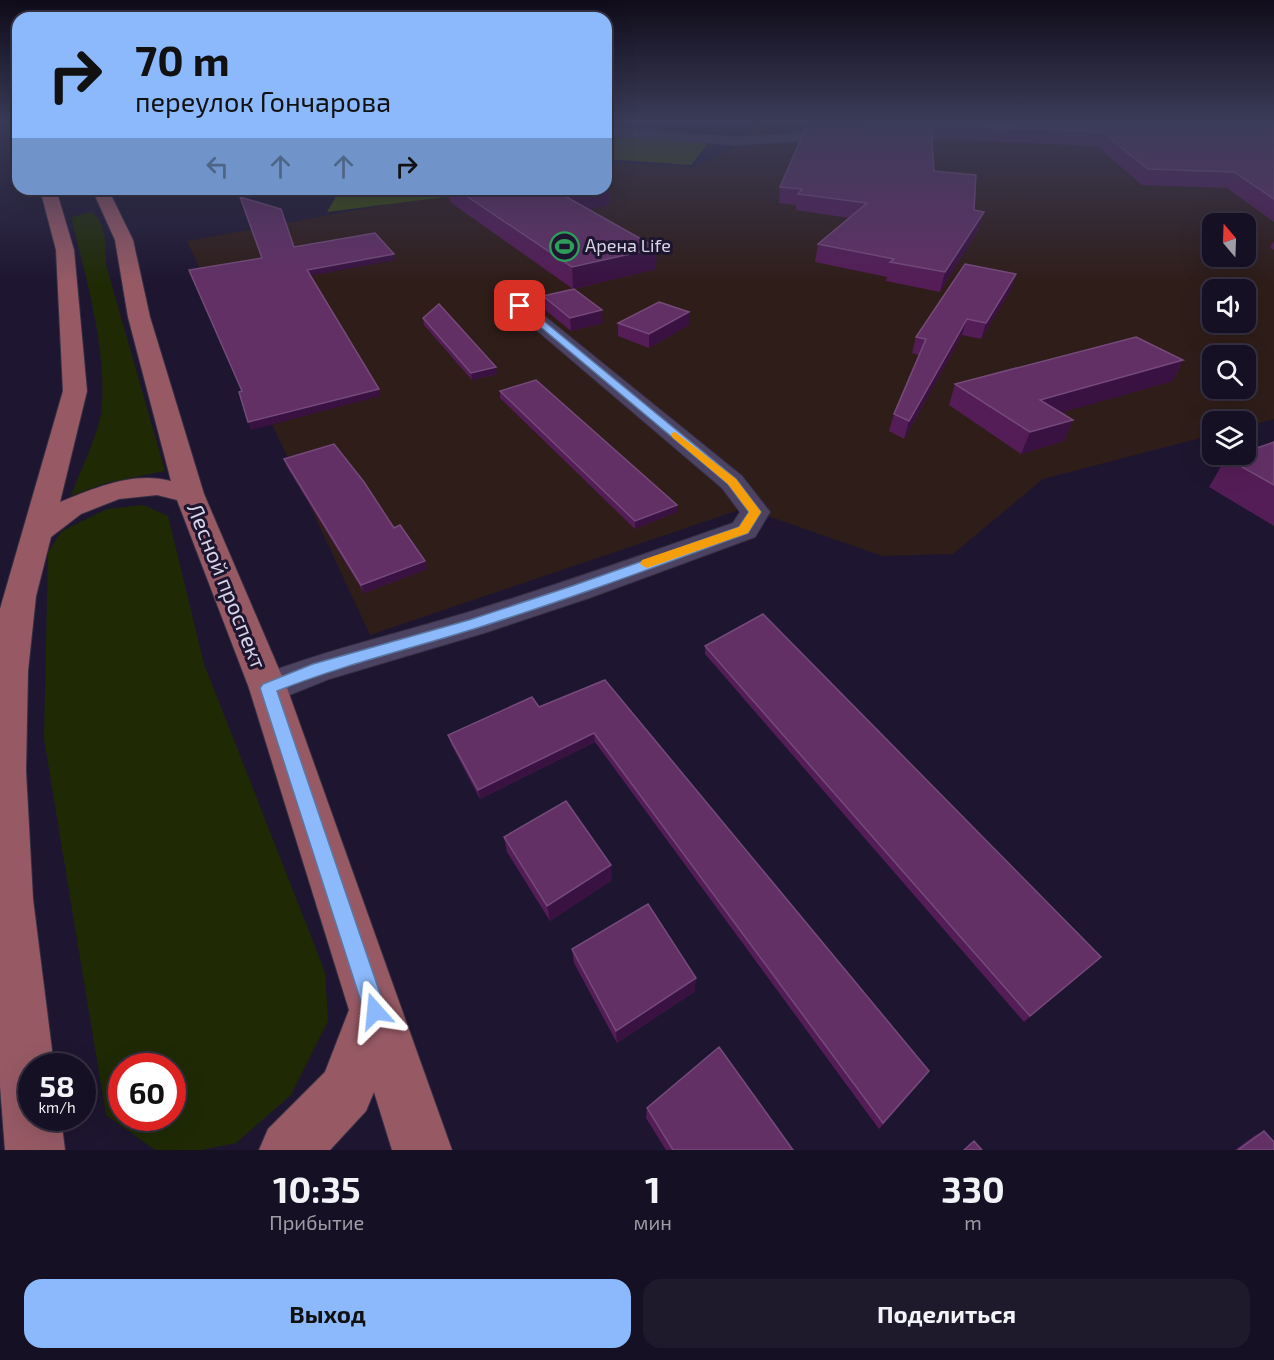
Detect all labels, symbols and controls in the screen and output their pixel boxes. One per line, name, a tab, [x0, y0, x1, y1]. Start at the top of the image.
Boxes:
text: 70 m	[135, 34, 230, 84]
icon: right	[36, 36, 114, 114]
text: переулок Гончарова	[135, 85, 391, 117]
icon: left	[201, 150, 234, 183]
icon: ahead	[264, 150, 297, 183]
icon: ahead	[327, 150, 360, 183]
icon: right	[390, 150, 423, 183]
north arrow	[1202, 213, 1256, 267]
map controls	[1202, 213, 1256, 465]
sports icon: Арена Life	[548, 230, 580, 262]
place label: Арена Life	[585, 234, 671, 256]
button: sound	[1202, 279, 1256, 333]
pin	[494, 280, 545, 331]
icon: arrive	[503, 289, 536, 322]
button: search	[1202, 345, 1256, 399]
button: layers	[1202, 411, 1256, 465]
street label: Лесной проспект	[183, 499, 273, 672]
position arrow	[343, 979, 407, 1043]
speed limit sign: 60	[108, 1053, 186, 1131]
text: 58	[39, 1067, 75, 1103]
text: km/h	[38, 1098, 76, 1116]
text: 10:35	[273, 1167, 361, 1210]
text: 1	[645, 1167, 661, 1210]
text: 330	[941, 1167, 1005, 1210]
text: Прибытие	[269, 1210, 364, 1234]
text: мин	[634, 1210, 672, 1234]
text: m	[964, 1210, 982, 1234]
button: Выход	[24, 1279, 631, 1348]
button: Поделиться	[643, 1279, 1250, 1348]

